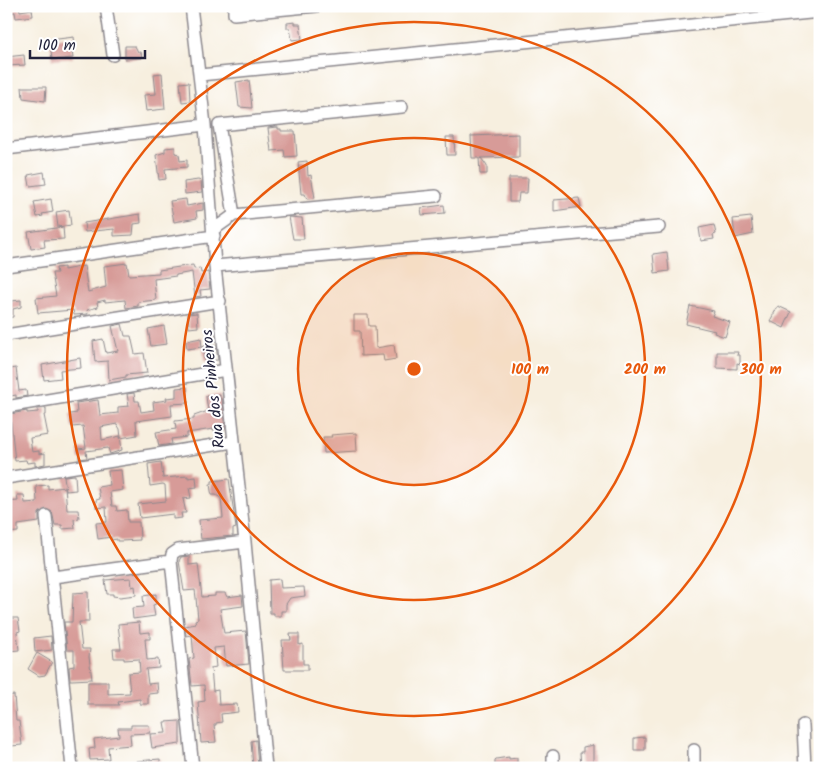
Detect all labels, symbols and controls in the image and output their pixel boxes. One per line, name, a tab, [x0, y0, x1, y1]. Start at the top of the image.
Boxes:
scale bar	[30, 28, 145, 60]
text: 100 m	[38, 34, 76, 58]
street label: Rua dos Pinheiros	[195, 328, 232, 450]
text: 100 m	[511, 358, 549, 382]
text: 200 m	[624, 358, 666, 382]
text: 300 m	[739, 358, 782, 382]
centre of rings	[405, 360, 423, 378]

